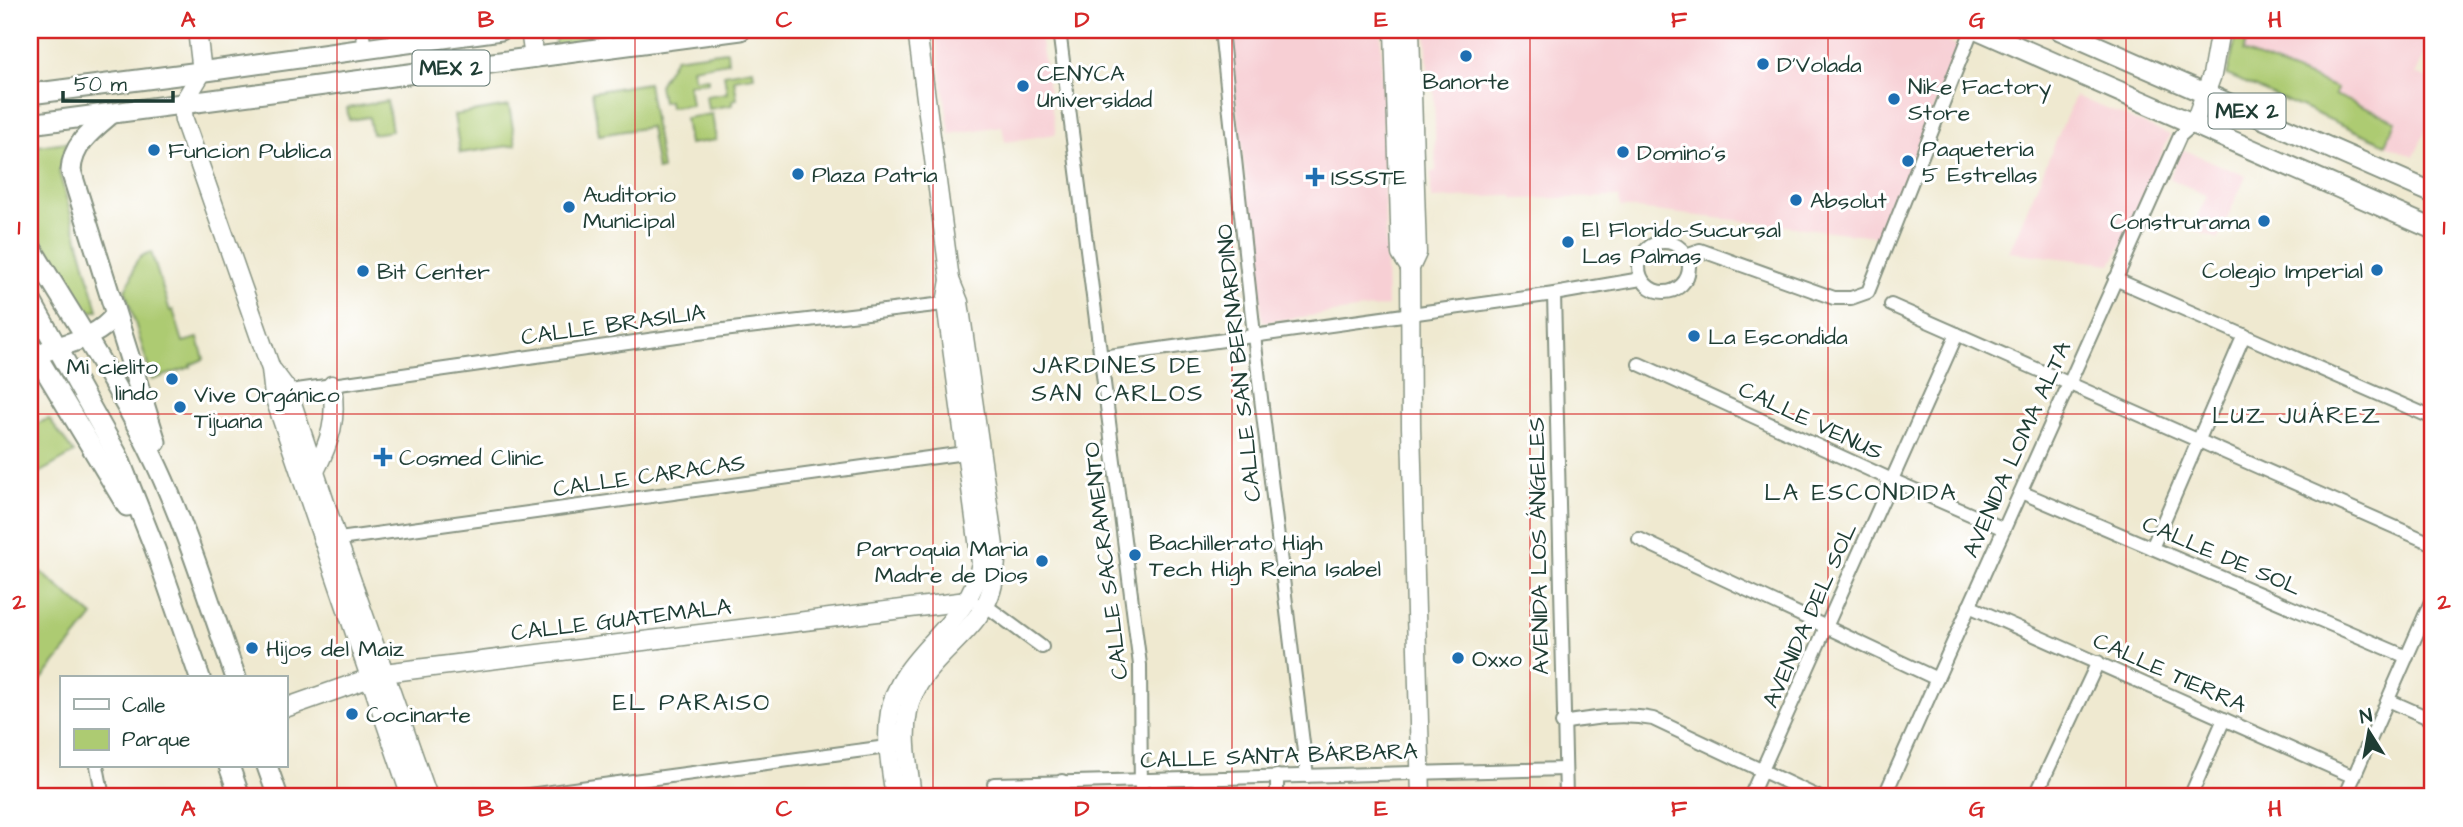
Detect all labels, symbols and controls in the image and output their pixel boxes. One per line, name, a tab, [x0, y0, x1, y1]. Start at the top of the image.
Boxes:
text: A	[181, 4, 196, 36]
text: B	[478, 4, 495, 36]
text: C	[776, 4, 793, 36]
text: D	[1075, 4, 1090, 36]
text: E	[1374, 4, 1388, 36]
text: F	[1671, 4, 1688, 36]
text: G	[1969, 4, 1985, 36]
text: H	[2268, 4, 2282, 36]
marker: Banorte	[1458, 48, 1474, 64]
place label: D'Volada	[1777, 49, 1862, 81]
road number: MEX 2	[412, 50, 490, 86]
marker: D'Volada	[1755, 56, 1771, 72]
place label: CENYCA Universidad	[1037, 58, 1152, 116]
scale bar	[63, 60, 173, 104]
place label: Banorte	[1423, 66, 1509, 98]
text: 50 m	[74, 70, 128, 99]
place label: Nike Factory Store	[1908, 71, 2052, 129]
marker: CENYCA Universidad	[1015, 78, 1031, 94]
marker: Nike Factory Store	[1886, 91, 1902, 107]
road number: MEX 2	[2208, 94, 2286, 128]
place label: Paqueteria 5 Estrellas	[1922, 133, 2038, 191]
place label: Funcion Publica	[168, 135, 332, 167]
place label: Domino's	[1637, 137, 1726, 169]
marker: Funcion Publica	[146, 142, 162, 158]
marker: Domino's	[1615, 144, 1631, 160]
marker: Paqueteria 5 Estrellas	[1900, 153, 1916, 169]
place label: Plaza Patria	[812, 159, 938, 191]
place label: ISSSTE	[1331, 162, 1407, 194]
marker: Plaza Patria	[790, 166, 806, 182]
marker: ISSSTE	[1305, 167, 1325, 187]
place label: Auditorio Municipal	[583, 179, 676, 237]
place label: Absolut	[1810, 185, 1887, 217]
marker: Absolut	[1788, 192, 1804, 208]
marker: Auditorio Municipal	[561, 199, 577, 215]
place label: Construrama	[2110, 206, 2250, 238]
text: 1	[18, 211, 21, 243]
text: 1	[2443, 211, 2446, 243]
marker: Construrama	[2256, 213, 2272, 229]
place label: El Florido-Sucursal Las Palmas	[1582, 214, 1781, 272]
street label: CALLE SAN BERNARDINO	[1209, 223, 1269, 503]
marker: El Florido-Sucursal Las Palmas	[1560, 234, 1576, 250]
place label: Colegio Imperial	[2202, 255, 2363, 288]
place label: Bit Center	[377, 256, 490, 288]
marker: Colegio Imperial	[2369, 262, 2385, 278]
marker: Bit Center	[355, 263, 371, 279]
street label: CALLE BRASILIA	[519, 296, 708, 354]
place label: La Escondida	[1708, 321, 1848, 353]
marker: La Escondida	[1686, 328, 1702, 344]
street label: AVENIDA LOMA ALTA	[1955, 336, 2079, 563]
district label: JARDINES DE SAN CARLOS	[1031, 349, 1205, 411]
place label: Mi cielito lindo	[66, 351, 158, 409]
marker: Mi cielito lindo	[164, 371, 180, 387]
street label: CALLE VENUS	[1733, 373, 1888, 468]
place label: Vive Orgánico Tijuana	[194, 379, 340, 437]
marker: Vive Orgánico Tijuana	[172, 399, 188, 415]
district label: LUZ JUÁREZ	[2212, 399, 2382, 433]
street label: AVENIDA LOS ÁNGELES	[1521, 417, 1557, 675]
street label: CALLE SACRAMENTO	[1076, 440, 1136, 682]
place label: Cosmed Clinic	[399, 442, 544, 474]
marker: Cosmed Clinic	[373, 447, 393, 467]
street label: CALLE CARACAS	[551, 447, 747, 505]
district label: LA ESCONDIDA	[1764, 476, 1958, 510]
street label: CALLE DE SOL	[2137, 508, 2306, 604]
street label: AVENIDA DEL SOL	[1755, 518, 1865, 713]
place label: Bachillerato High Tech High Reina Isabel	[1149, 527, 1381, 586]
place label: Parroquia Maria Madre de Dios	[857, 533, 1028, 591]
marker: Bachillerato High Tech High Reina Isabel	[1127, 547, 1143, 563]
marker: Parroquia Maria Madre de Dios	[1034, 553, 1050, 569]
text: 2	[11, 586, 26, 618]
text: 2	[2436, 586, 2451, 618]
street label: CALLE GUATEMALA	[509, 591, 733, 649]
street label: CALLE TIERRA	[2088, 625, 2252, 721]
place label: Hijos del Maiz	[266, 633, 404, 665]
marker: Hijos del Maiz	[244, 640, 260, 656]
place label: Oxxo	[1472, 643, 1522, 675]
marker: Oxxo	[1450, 650, 1466, 666]
legend	[60, 676, 287, 768]
district label: EL PARAISO	[613, 686, 771, 720]
text: Calle	[122, 691, 166, 720]
north arrow	[2334, 698, 2404, 768]
place label: Cocinarte	[366, 699, 471, 731]
text: N	[2358, 702, 2375, 731]
marker: Cocinarte	[344, 706, 360, 722]
text: Parque	[122, 725, 190, 754]
street label: CALLE SANTA BÁRBARA	[1140, 735, 1419, 777]
text: A	[181, 793, 196, 825]
text: B	[478, 793, 495, 825]
text: C	[776, 793, 793, 825]
text: D	[1075, 793, 1090, 825]
text: E	[1374, 793, 1388, 825]
text: F	[1671, 793, 1688, 825]
text: G	[1969, 793, 1985, 825]
text: H	[2268, 793, 2282, 825]

